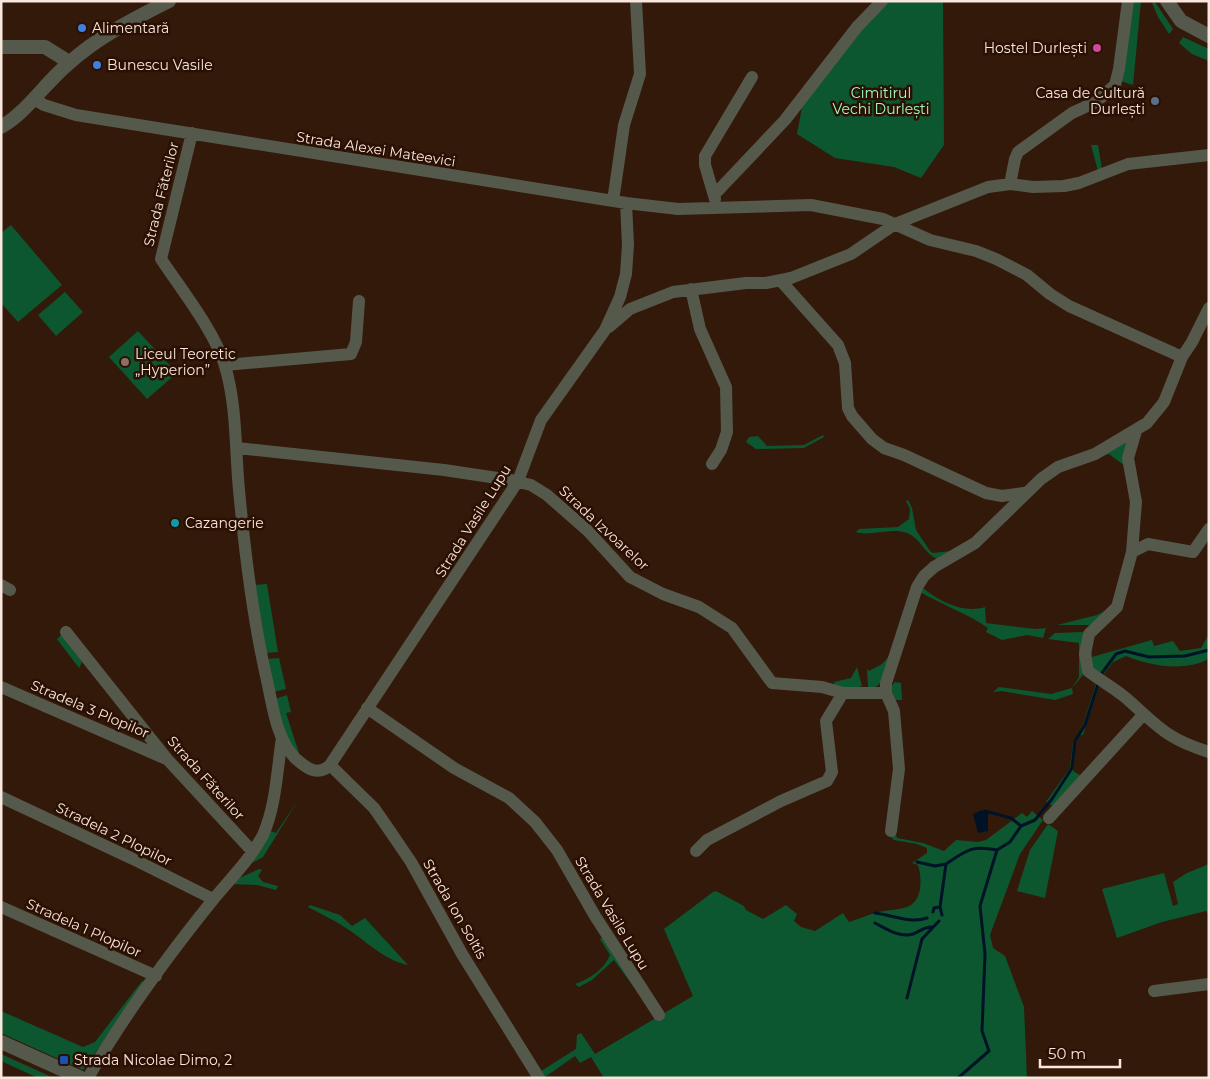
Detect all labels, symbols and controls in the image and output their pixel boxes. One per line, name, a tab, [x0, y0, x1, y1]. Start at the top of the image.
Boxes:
place label: Alimentară	[92, 19, 169, 37]
marker: Alimentară	[76, 22, 88, 34]
place label: Hostel Durlești	[984, 39, 1087, 58]
marker: Hostel Durlești	[1091, 42, 1103, 54]
place label: Bunescu Vasile	[107, 56, 213, 74]
marker: Bunescu Vasile	[91, 59, 103, 71]
park label: Cimitirul Vechi Durlești	[832, 84, 930, 119]
place label: Casa de Cultură Durlești	[1035, 84, 1145, 119]
marker: Casa de Cultură Durlești	[1149, 95, 1161, 107]
street label: Strada Alexei Mateevici	[295, 128, 457, 170]
street label: Strada Făterilor	[139, 139, 183, 248]
place label: Liceul Teoretic „Hyperion”	[135, 345, 236, 379]
marker: Liceul Teoretic „Hyperion”	[119, 356, 131, 368]
street label: Strada Vasile Lupu	[431, 461, 515, 581]
street label: Strada Izvoarelor	[555, 482, 653, 575]
place label: Cazangerie	[185, 514, 264, 532]
marker: Cazangerie	[169, 517, 181, 529]
street label: Stradela 3 Plopilor	[28, 676, 152, 742]
street label: Strada Făterilor	[163, 732, 249, 824]
street label: Stradela 2 Plopilor	[53, 798, 175, 870]
street label: Strada Vasile Lupu	[571, 853, 653, 973]
street label: Strada Ion Soltîs	[419, 856, 491, 962]
street label: Stradela 1 Plopilor	[24, 895, 145, 962]
scale bar	[1040, 1036, 1120, 1068]
text: 50 m	[1048, 1044, 1086, 1063]
place label: Strada Nicolae Dimo, 2	[74, 1051, 232, 1069]
marker: Strada Nicolae Dimo, 2	[58, 1054, 70, 1066]

